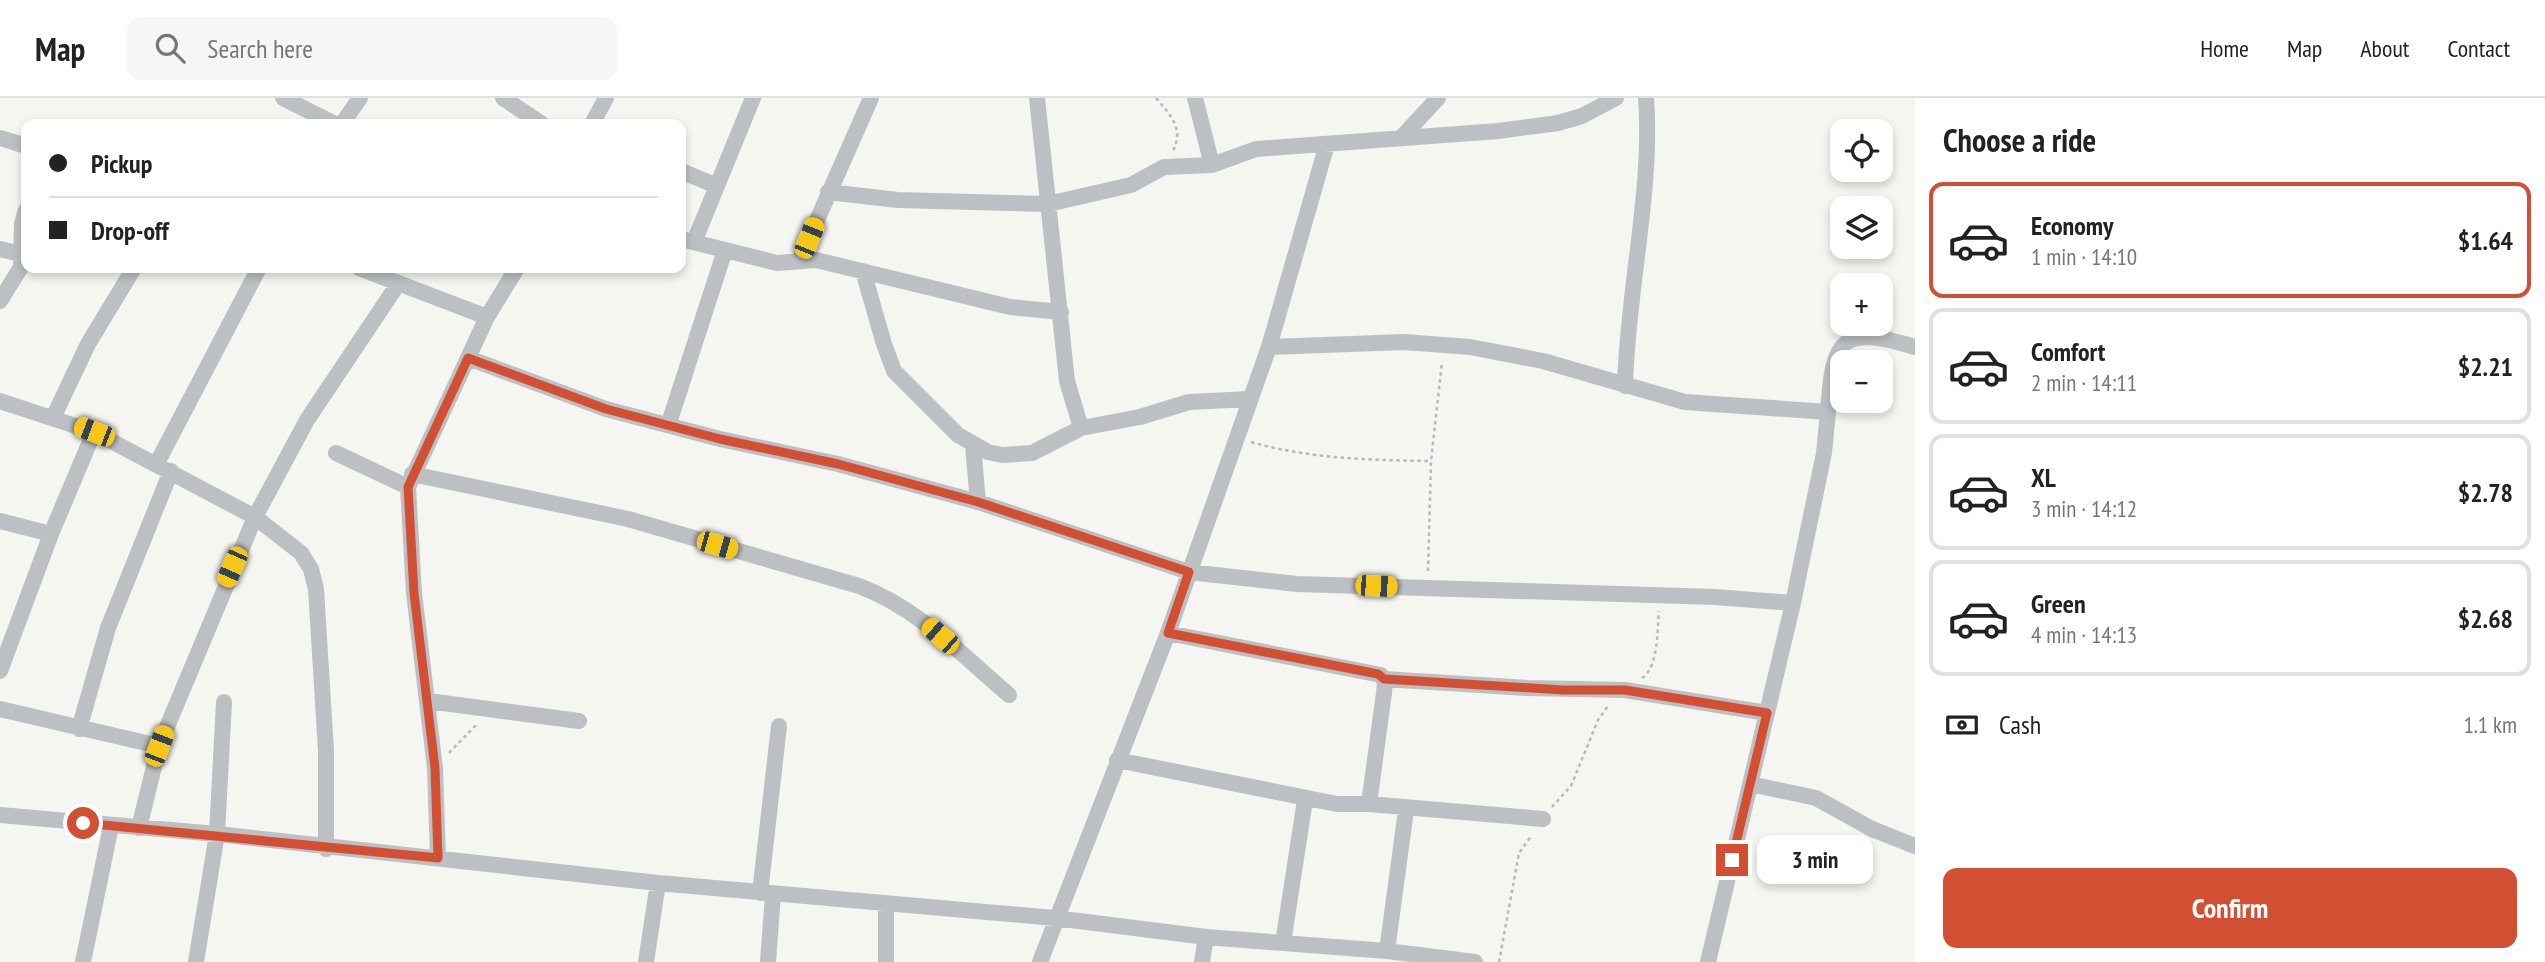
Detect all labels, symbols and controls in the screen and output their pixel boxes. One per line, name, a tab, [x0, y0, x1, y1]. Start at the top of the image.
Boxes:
search box	[127, 17, 617, 80]
text: Map	[35, 27, 85, 70]
icon: search	[151, 29, 189, 67]
text: Search here	[207, 32, 313, 65]
text: Home	[2200, 33, 2249, 64]
text: Map	[2287, 33, 2322, 64]
text: About	[2360, 33, 2409, 64]
text: Contact	[2447, 33, 2510, 64]
map controls	[1830, 119, 1893, 413]
button: locate	[1830, 119, 1893, 182]
text: Choose a ride	[1943, 119, 2096, 161]
text: Pickup	[91, 147, 152, 180]
button: layers	[1830, 196, 1893, 259]
icon: car	[1947, 209, 2010, 272]
text: Economy	[2031, 209, 2113, 242]
text: Drop-off	[91, 214, 169, 247]
car	[792, 215, 827, 261]
text: $1.64	[2458, 224, 2513, 257]
text: 1 min · 14:10	[2031, 242, 2137, 271]
button: +	[1830, 273, 1893, 336]
icon: car	[1947, 335, 2010, 398]
text: Comfort	[2031, 335, 2105, 368]
button: −	[1830, 350, 1893, 413]
text: $2.21	[2458, 350, 2513, 383]
text: 2 min · 14:11	[2031, 368, 2137, 397]
car	[71, 415, 118, 449]
icon: car	[1947, 461, 2010, 524]
text: XL	[2031, 461, 2056, 494]
text: $2.78	[2458, 476, 2513, 509]
text: 3 min · 14:12	[2031, 494, 2137, 523]
car	[694, 529, 741, 561]
car	[214, 544, 251, 590]
car	[1355, 575, 1398, 597]
icon: car	[1947, 587, 2010, 650]
text: Green	[2031, 587, 2086, 620]
text: $2.68	[2458, 602, 2513, 635]
car	[918, 614, 963, 658]
text: 4 min · 14:13	[2031, 620, 2137, 649]
icon: cash	[1943, 706, 1981, 744]
text: Cash	[1999, 708, 2041, 741]
text: 1.1 km	[2463, 710, 2517, 739]
car	[142, 723, 177, 769]
route start	[67, 807, 99, 839]
callout: 3 min	[1756, 836, 1872, 884]
route end	[1716, 844, 1748, 876]
text: 3 min	[1792, 845, 1838, 874]
button: Confirm	[1943, 868, 2517, 948]

